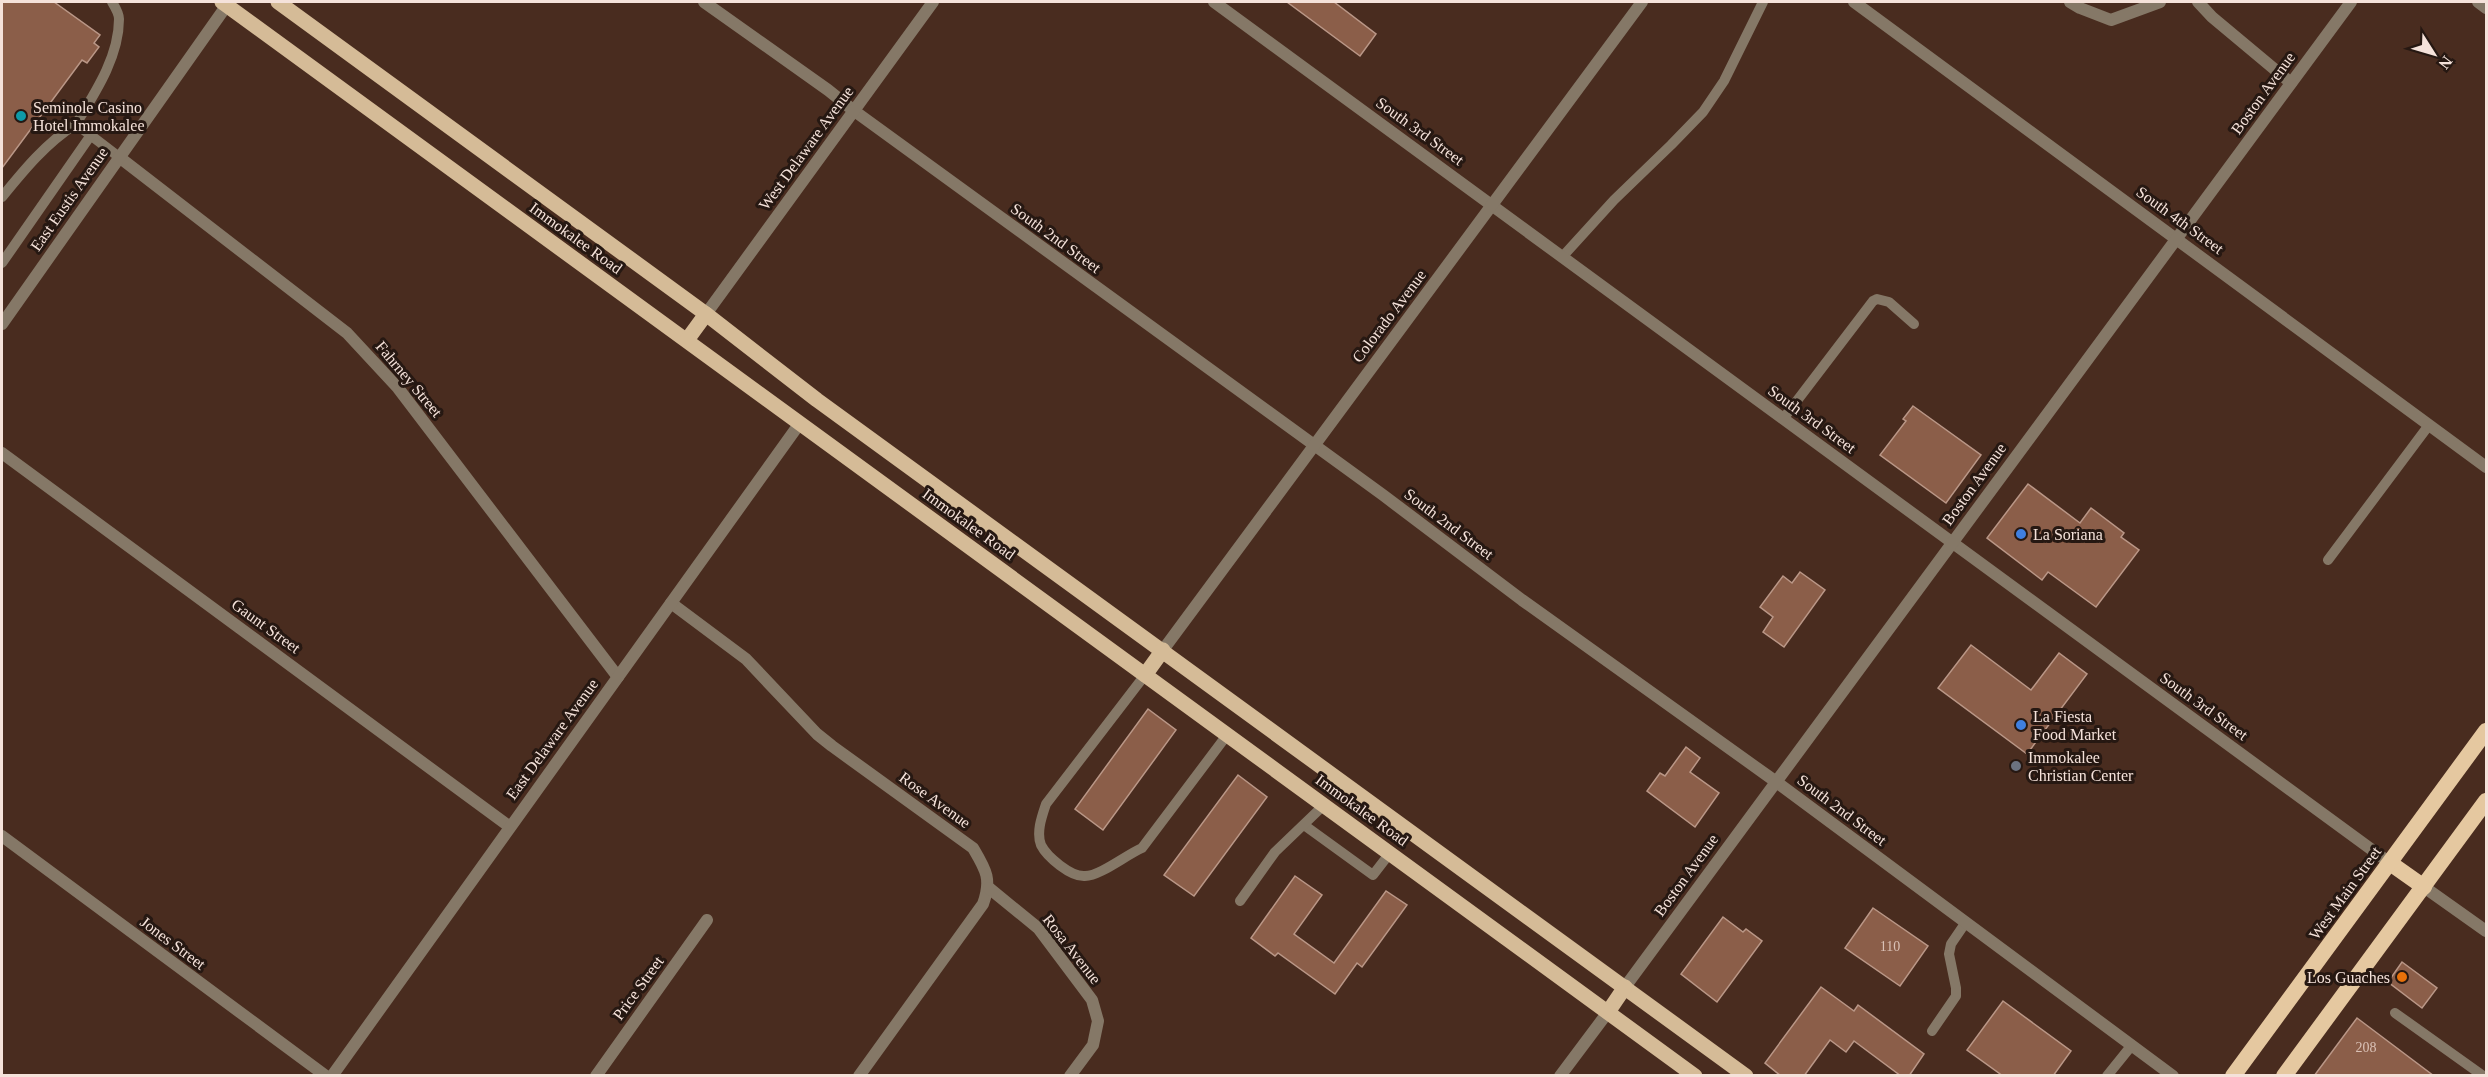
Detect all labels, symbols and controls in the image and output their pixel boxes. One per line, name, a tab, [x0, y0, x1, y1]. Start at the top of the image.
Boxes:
north arrow	[2404, 24, 2464, 84]
street label: Boston Avenue	[2228, 49, 2298, 137]
text: N	[2435, 53, 2456, 73]
street label: West Delaware Avenue	[755, 83, 857, 213]
street label: South 3rd Street	[1373, 94, 1468, 169]
place label: Seminole Casino Hotel Immokalee	[33, 99, 145, 134]
marker: Seminole Casino Hotel Immokalee	[14, 109, 28, 123]
street label: East Eustis Avenue	[27, 144, 111, 254]
street label: South 4th Street	[2133, 183, 2227, 258]
street label: Immokalee Road	[527, 199, 625, 277]
street label: South 2nd Street	[1008, 200, 1105, 277]
street label: Colorado Avenue	[1349, 266, 1429, 366]
street label: Fahrney Street	[372, 338, 446, 421]
street label: South 3rd Street	[1765, 382, 1860, 457]
street label: Boston Avenue	[1939, 440, 2009, 528]
street label: Immokalee Road	[920, 485, 1018, 563]
street label: South 2nd Street	[1401, 485, 1497, 563]
place label: La Soriana	[2033, 526, 2103, 543]
marker: La Soriana	[2014, 527, 2028, 541]
street label: Gaunt Street	[228, 595, 304, 657]
street label: South 3rd Street	[2157, 669, 2252, 744]
street label: East Delaware Avenue	[503, 676, 601, 802]
place label: La Fiesta Food Market	[2033, 708, 2117, 743]
marker: La Fiesta Food Market	[2014, 718, 2028, 732]
place label: Immokalee Christian Center	[2028, 749, 2134, 784]
marker: Immokalee Christian Center	[2009, 759, 2023, 773]
street label: Rose Avenue	[896, 769, 974, 831]
street label: Immokalee Road	[1313, 771, 1411, 849]
street label: South 2nd Street	[1794, 771, 1890, 849]
street label: Boston Avenue	[1651, 831, 1721, 919]
street label: West Main Street	[2306, 843, 2385, 943]
street label: Rosa Avenue	[1040, 911, 1104, 987]
street label: Jones Street	[137, 913, 209, 973]
house number: 110	[1880, 939, 1900, 954]
street label: Price Street	[609, 953, 667, 1023]
place label: Los Guaches	[2307, 969, 2390, 986]
marker: Los Guaches	[2395, 970, 2409, 984]
house number: 208	[2356, 1040, 2377, 1055]

